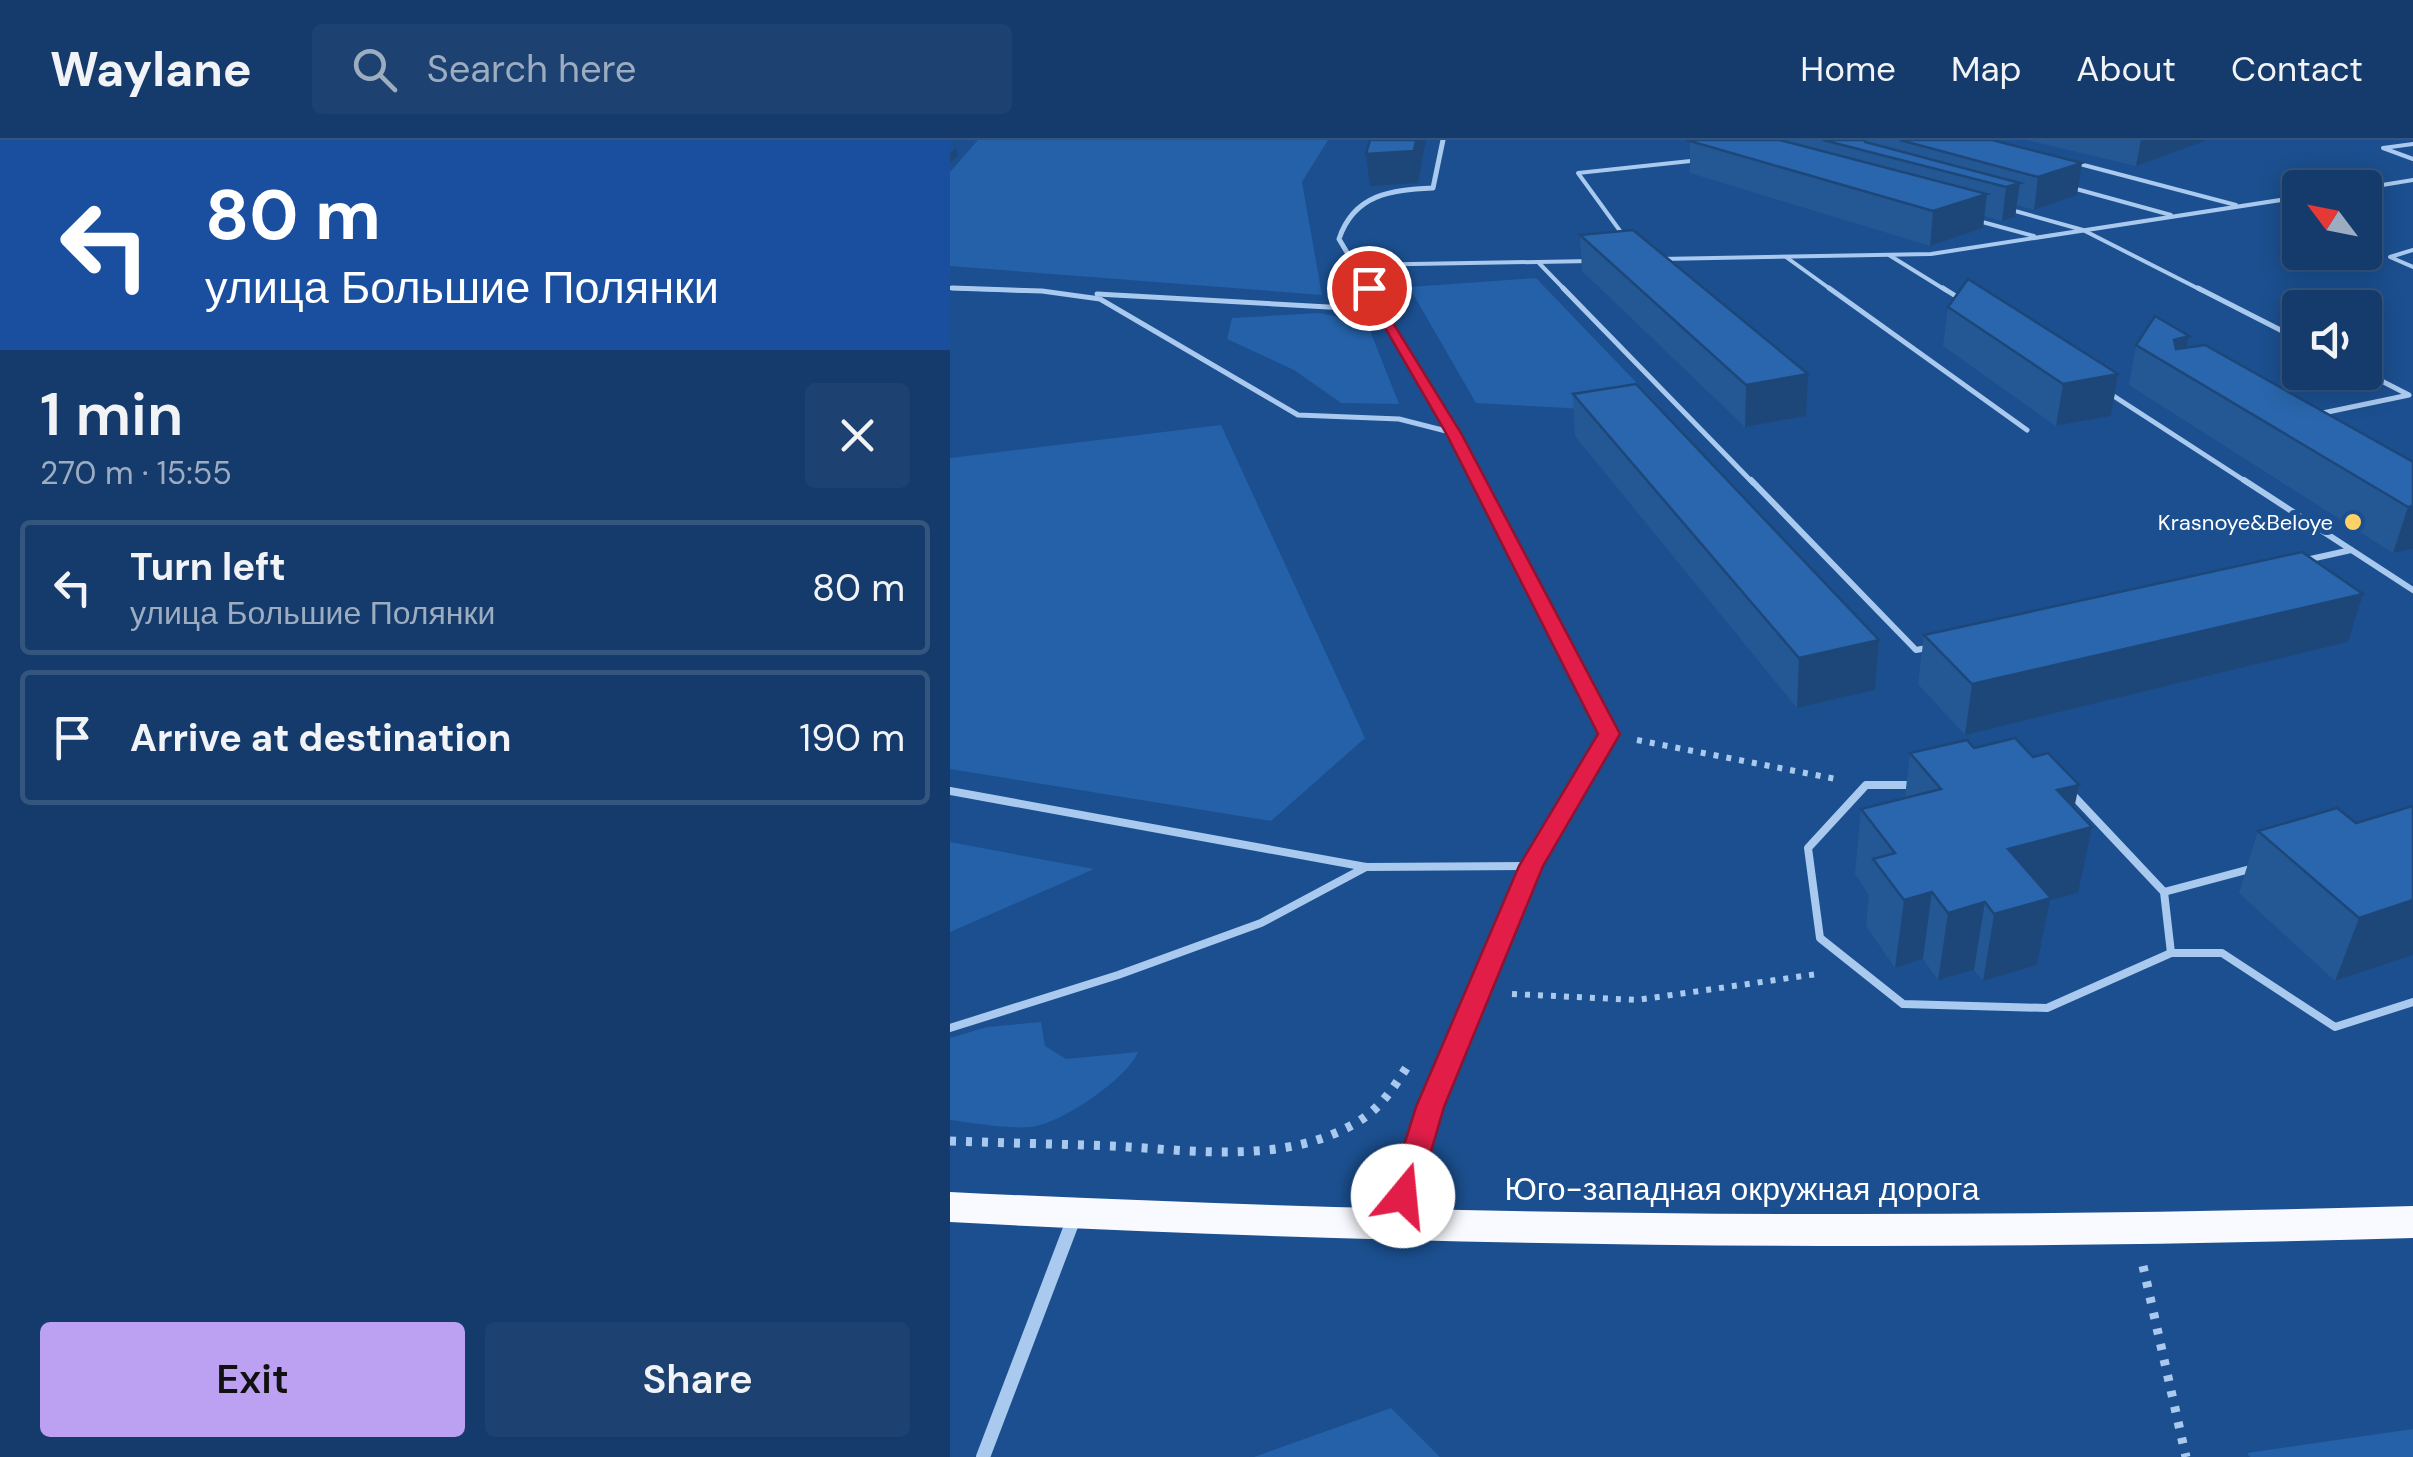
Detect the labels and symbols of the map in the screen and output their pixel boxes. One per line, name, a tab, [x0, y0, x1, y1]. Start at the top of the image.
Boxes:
north arrow	[2282, 170, 2382, 270]
pin	[1327, 246, 1412, 331]
place label: Krasnoye&Beloye	[2158, 508, 2333, 537]
marker: Krasnoye&Beloye	[2342, 511, 2364, 533]
position arrow	[1351, 1144, 1455, 1248]
street label: Юго-западная окружная дорога	[1504, 1168, 1980, 1210]

